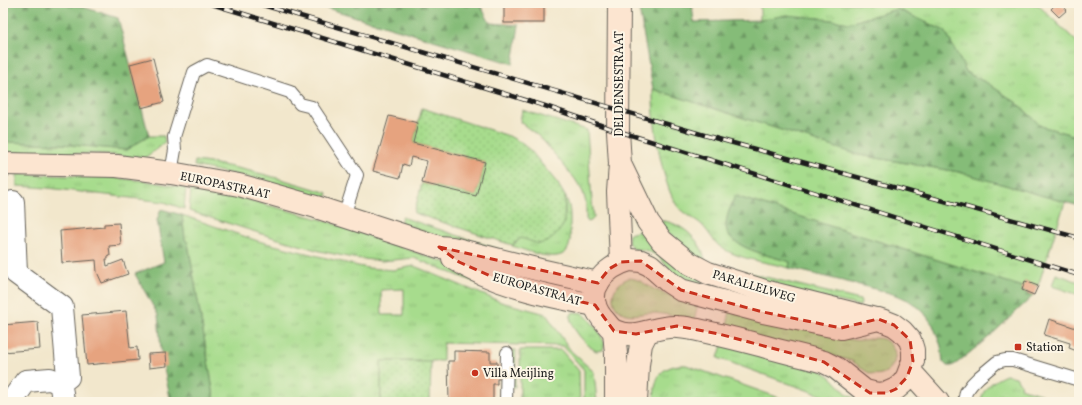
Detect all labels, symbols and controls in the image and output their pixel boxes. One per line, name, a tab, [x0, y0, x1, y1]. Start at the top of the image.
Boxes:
street label: DELDENSESTRAAT	[612, 31, 628, 137]
street label: EUROPASTRAAT	[179, 169, 271, 203]
street label: PARALLELWEG	[710, 267, 797, 307]
street label: EUROPASTRAAT	[491, 270, 583, 310]
place label: Station	[1026, 340, 1064, 356]
marker: Station	[1013, 342, 1023, 352]
place label: Villa Meijling	[483, 366, 554, 382]
marker: Villa Meijling	[470, 368, 480, 378]

